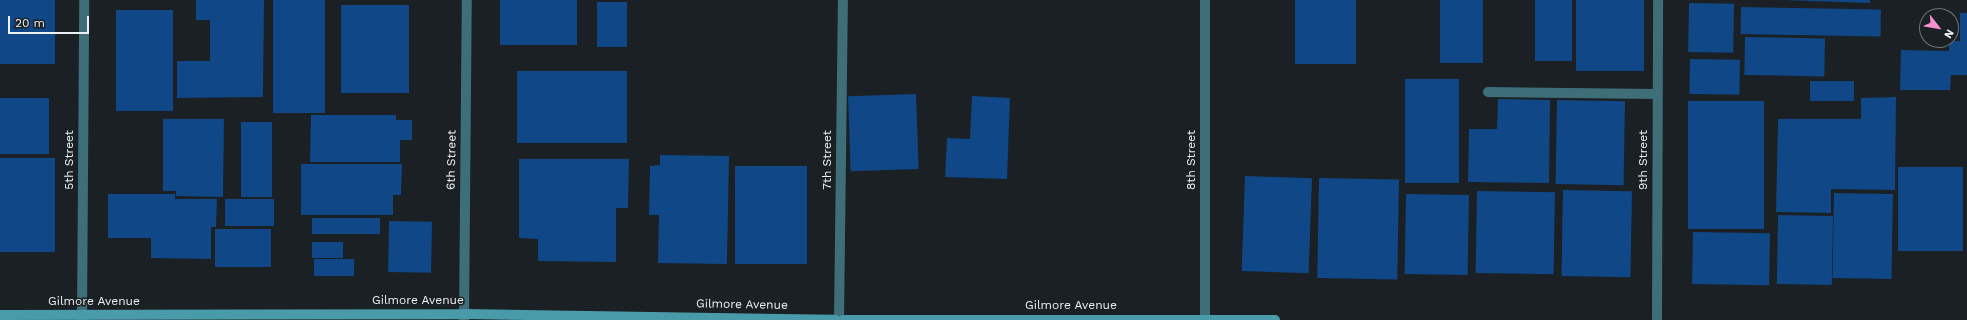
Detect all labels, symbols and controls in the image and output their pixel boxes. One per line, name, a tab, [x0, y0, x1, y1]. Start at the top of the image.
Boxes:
scale bar	[10, 8, 91, 34]
north arrow	[1919, 8, 1959, 48]
text: 20 m	[15, 16, 45, 30]
text: N	[1941, 27, 1957, 41]
street label: 5th Street	[63, 130, 77, 190]
street label: 6th Street	[444, 130, 460, 190]
street label: 7th Street	[821, 130, 835, 190]
street label: 8th Street	[1185, 130, 1199, 190]
street label: 9th Street	[1637, 130, 1651, 190]
street label: Gilmore Avenue	[372, 294, 464, 308]
street label: Gilmore Avenue	[48, 295, 140, 309]
street label: Gilmore Avenue	[696, 297, 788, 313]
street label: Gilmore Avenue	[1025, 299, 1117, 313]

